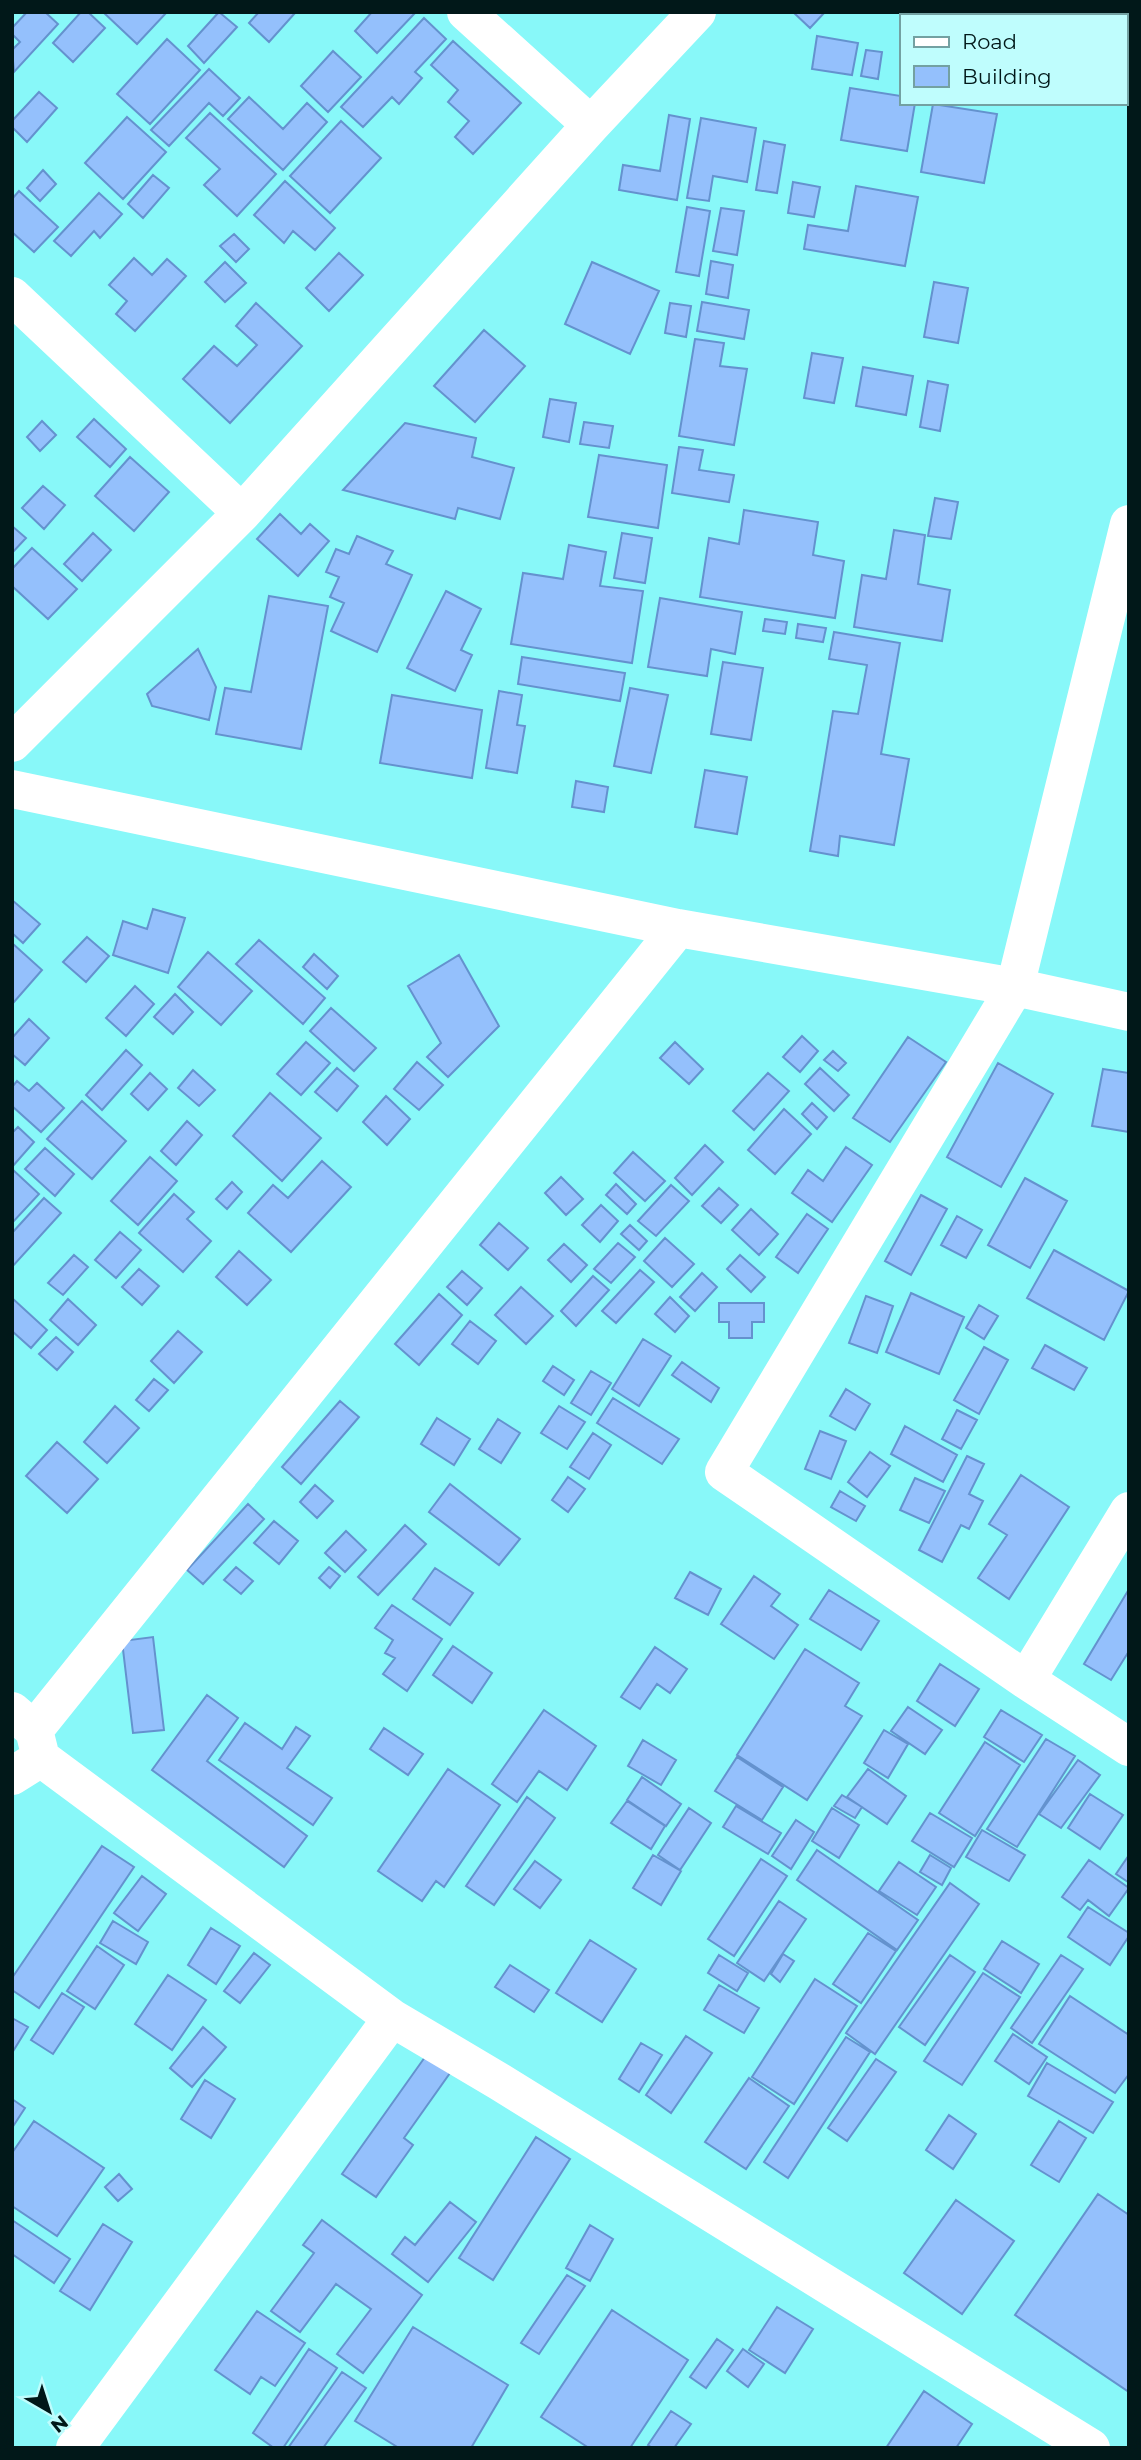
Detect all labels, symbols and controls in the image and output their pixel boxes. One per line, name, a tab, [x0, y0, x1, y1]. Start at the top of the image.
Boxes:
legend	[900, 14, 1127, 105]
text: Road	[962, 29, 1017, 54]
text: Building	[962, 64, 1052, 89]
north arrow	[14, 2376, 84, 2446]
text: N	[46, 2410, 73, 2438]

